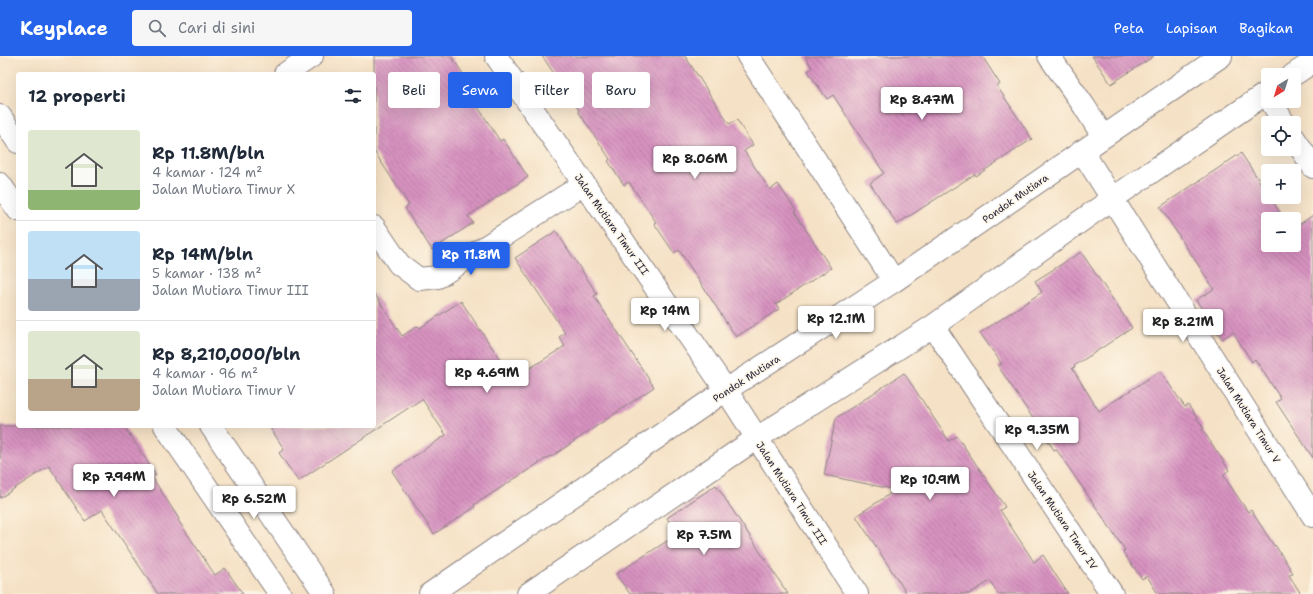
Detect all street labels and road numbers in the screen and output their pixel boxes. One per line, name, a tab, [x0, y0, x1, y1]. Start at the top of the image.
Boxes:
street label: Pondok Mutiara	[980, 170, 1051, 226]
street label: Jalan Mutiara Timur III	[572, 171, 652, 278]
street label: Pondok Mutiara	[710, 351, 783, 405]
street label: Jalan Mutiara Timur V	[1214, 365, 1283, 466]
street label: Jalan Mutiara Timur III	[753, 439, 830, 548]
street label: Jalan Mutiara Timur IV	[1025, 469, 1101, 572]

